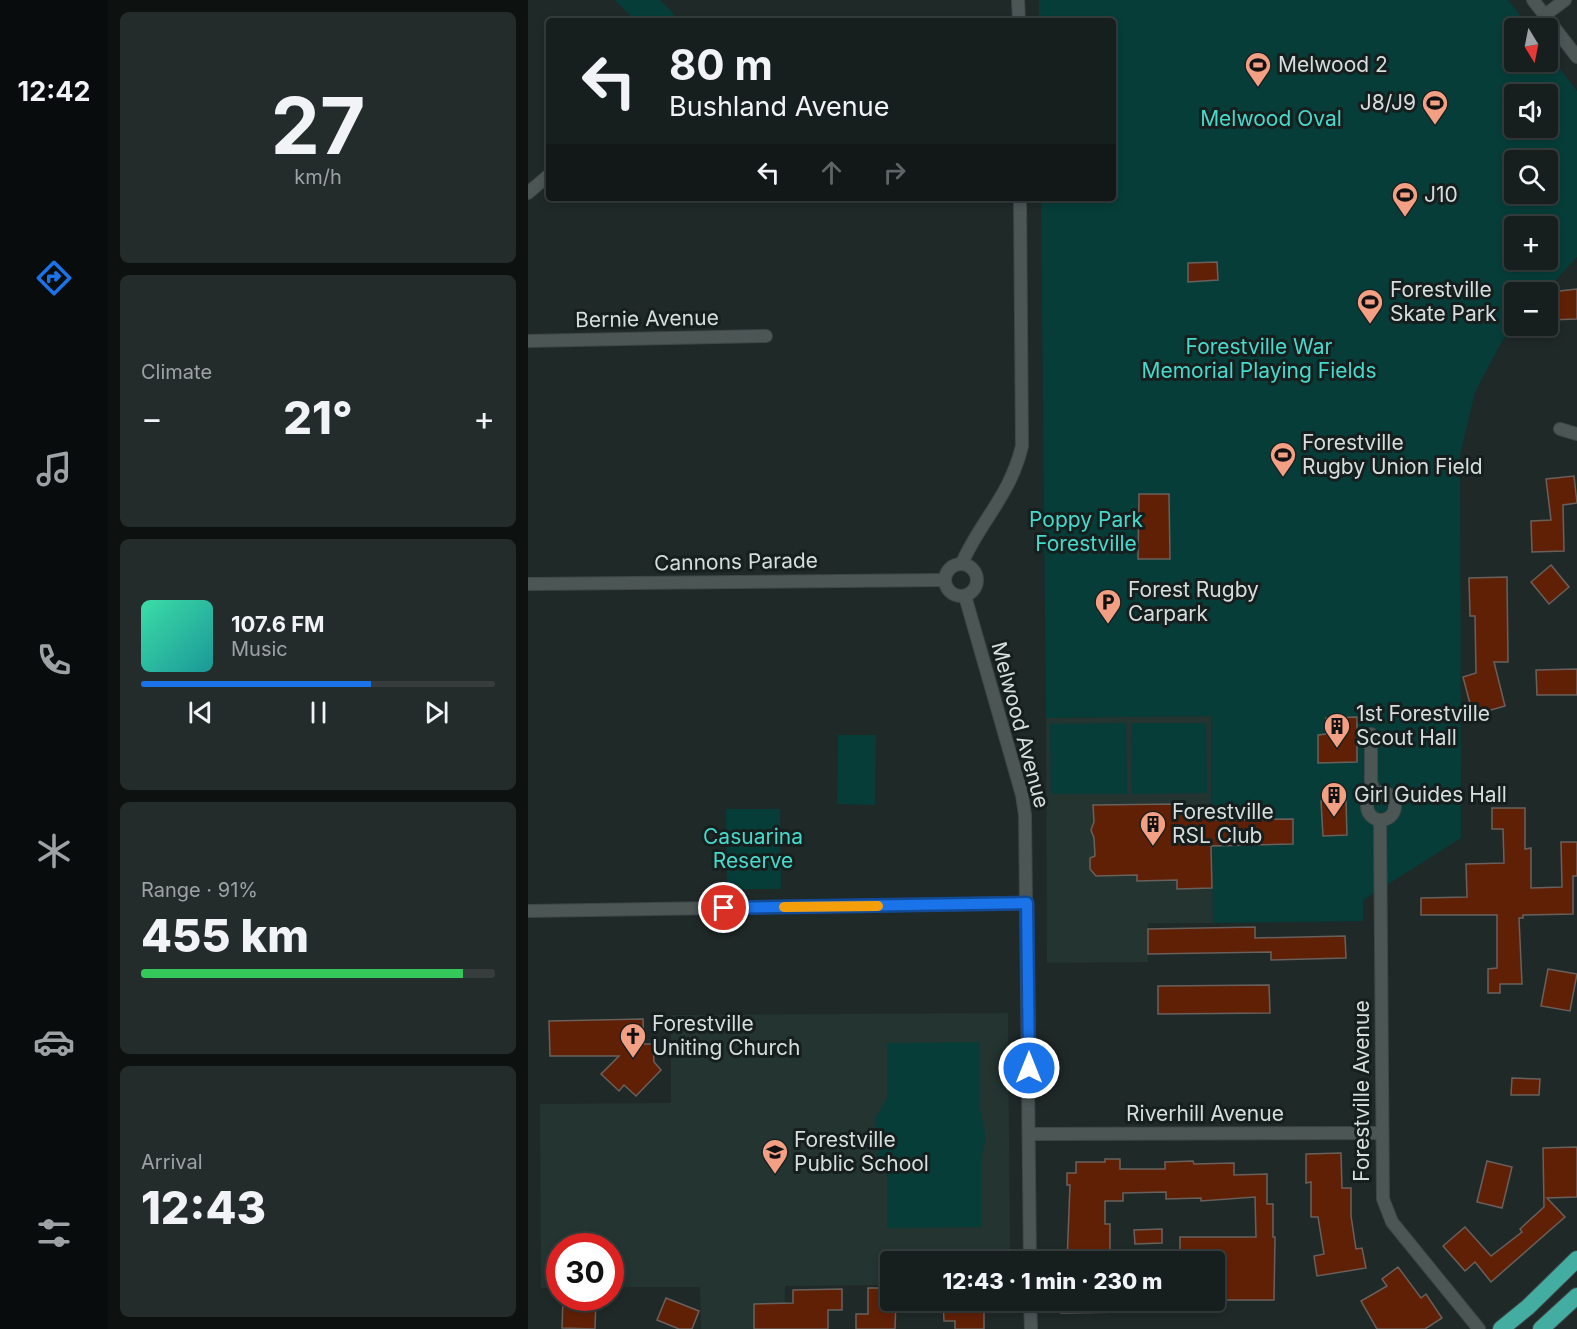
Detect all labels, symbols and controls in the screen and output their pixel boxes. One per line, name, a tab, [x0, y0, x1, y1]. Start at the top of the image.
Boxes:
north arrow	[1504, 18, 1558, 72]
map controls	[1504, 18, 1558, 336]
text: 80 m	[669, 39, 773, 90]
icon: left	[570, 42, 648, 120]
sports icon: Melwood 2	[1243, 50, 1273, 88]
place label: Melwood 2	[1278, 52, 1388, 77]
text: 12:42	[18, 75, 90, 108]
text: 27	[271, 78, 365, 173]
button: sound	[1504, 84, 1558, 138]
sports icon: J8/J9	[1420, 88, 1450, 126]
text: Bushland Avenue	[669, 90, 889, 123]
place label: J8/J9	[1360, 90, 1416, 115]
park label: Melwood Oval	[1200, 106, 1342, 131]
button: search	[1504, 150, 1558, 204]
icon: left	[752, 156, 785, 189]
icon: ahead	[815, 156, 848, 189]
icon: right	[878, 156, 911, 189]
text: km/h	[294, 165, 342, 189]
sports icon: J10	[1390, 180, 1420, 218]
place label: J10	[1424, 182, 1458, 207]
button: +	[1504, 216, 1558, 270]
icon: directions	[33, 257, 75, 299]
place label: Forestville Skate Park	[1390, 277, 1497, 326]
button: −	[1504, 282, 1558, 336]
sports icon: Forestville Skate Park	[1355, 287, 1385, 325]
street label: Bernie Avenue	[575, 305, 719, 332]
park label: Forestville War Memorial Playing Fields	[1141, 334, 1377, 383]
text: Climate	[141, 360, 212, 384]
text: 21°	[283, 390, 353, 445]
text: −	[141, 398, 163, 438]
text: +	[473, 398, 495, 438]
place label: Forestville Rugby Union Field	[1302, 430, 1483, 479]
sports icon: Forestville Rugby Union Field	[1268, 440, 1298, 478]
icon: music	[33, 448, 75, 490]
park label: Poppy Park Forestville	[1029, 507, 1143, 556]
street label: Cannons Parade	[654, 548, 818, 575]
place label: Forest Rugby Carpark	[1128, 577, 1259, 626]
parking icon: Forest Rugby Carpark	[1093, 587, 1123, 625]
text: 107.6 FM	[231, 611, 325, 637]
text: Music	[231, 637, 288, 661]
icon: phone	[33, 639, 75, 681]
street label: Melwood Avenue	[986, 639, 1055, 811]
icon: previous	[184, 696, 217, 729]
icon: pause	[302, 696, 335, 729]
icon: next	[420, 696, 453, 729]
place label: 1st Forestville Scout Hall	[1356, 701, 1490, 750]
building icon: 1st Forestville Scout Hall	[1322, 711, 1352, 749]
building icon: Girl Guides Hall	[1319, 780, 1349, 818]
place label: Girl Guides Hall	[1354, 782, 1507, 807]
place label: Forestville RSL Club	[1172, 799, 1274, 848]
building icon: Forestville RSL Club	[1138, 809, 1168, 847]
park label: Casuarina Reserve	[703, 824, 803, 873]
icon: climate	[33, 830, 75, 872]
text: Range · 91%	[141, 878, 258, 902]
pin	[698, 882, 749, 933]
icon: arrive	[707, 891, 740, 924]
text: 455 km	[141, 908, 309, 963]
street label: Forestville Avenue	[1349, 1000, 1374, 1182]
place label: Forestville Uniting Church	[652, 1011, 800, 1060]
icon: car	[33, 1021, 75, 1063]
church icon: Forestville Uniting Church	[618, 1021, 648, 1059]
position arrow	[997, 1036, 1061, 1100]
street label: Riverhill Avenue	[1126, 1101, 1284, 1126]
place label: Forestville Public School	[794, 1127, 929, 1176]
school or university icon: Forestville Public School	[760, 1137, 790, 1175]
text: Arrival	[141, 1150, 203, 1174]
text: 12:43	[141, 1180, 266, 1235]
icon: filters	[33, 1212, 75, 1254]
speed limit sign: 30	[546, 1233, 624, 1311]
text: 12:43 · 1 min · 230 m	[943, 1268, 1162, 1294]

